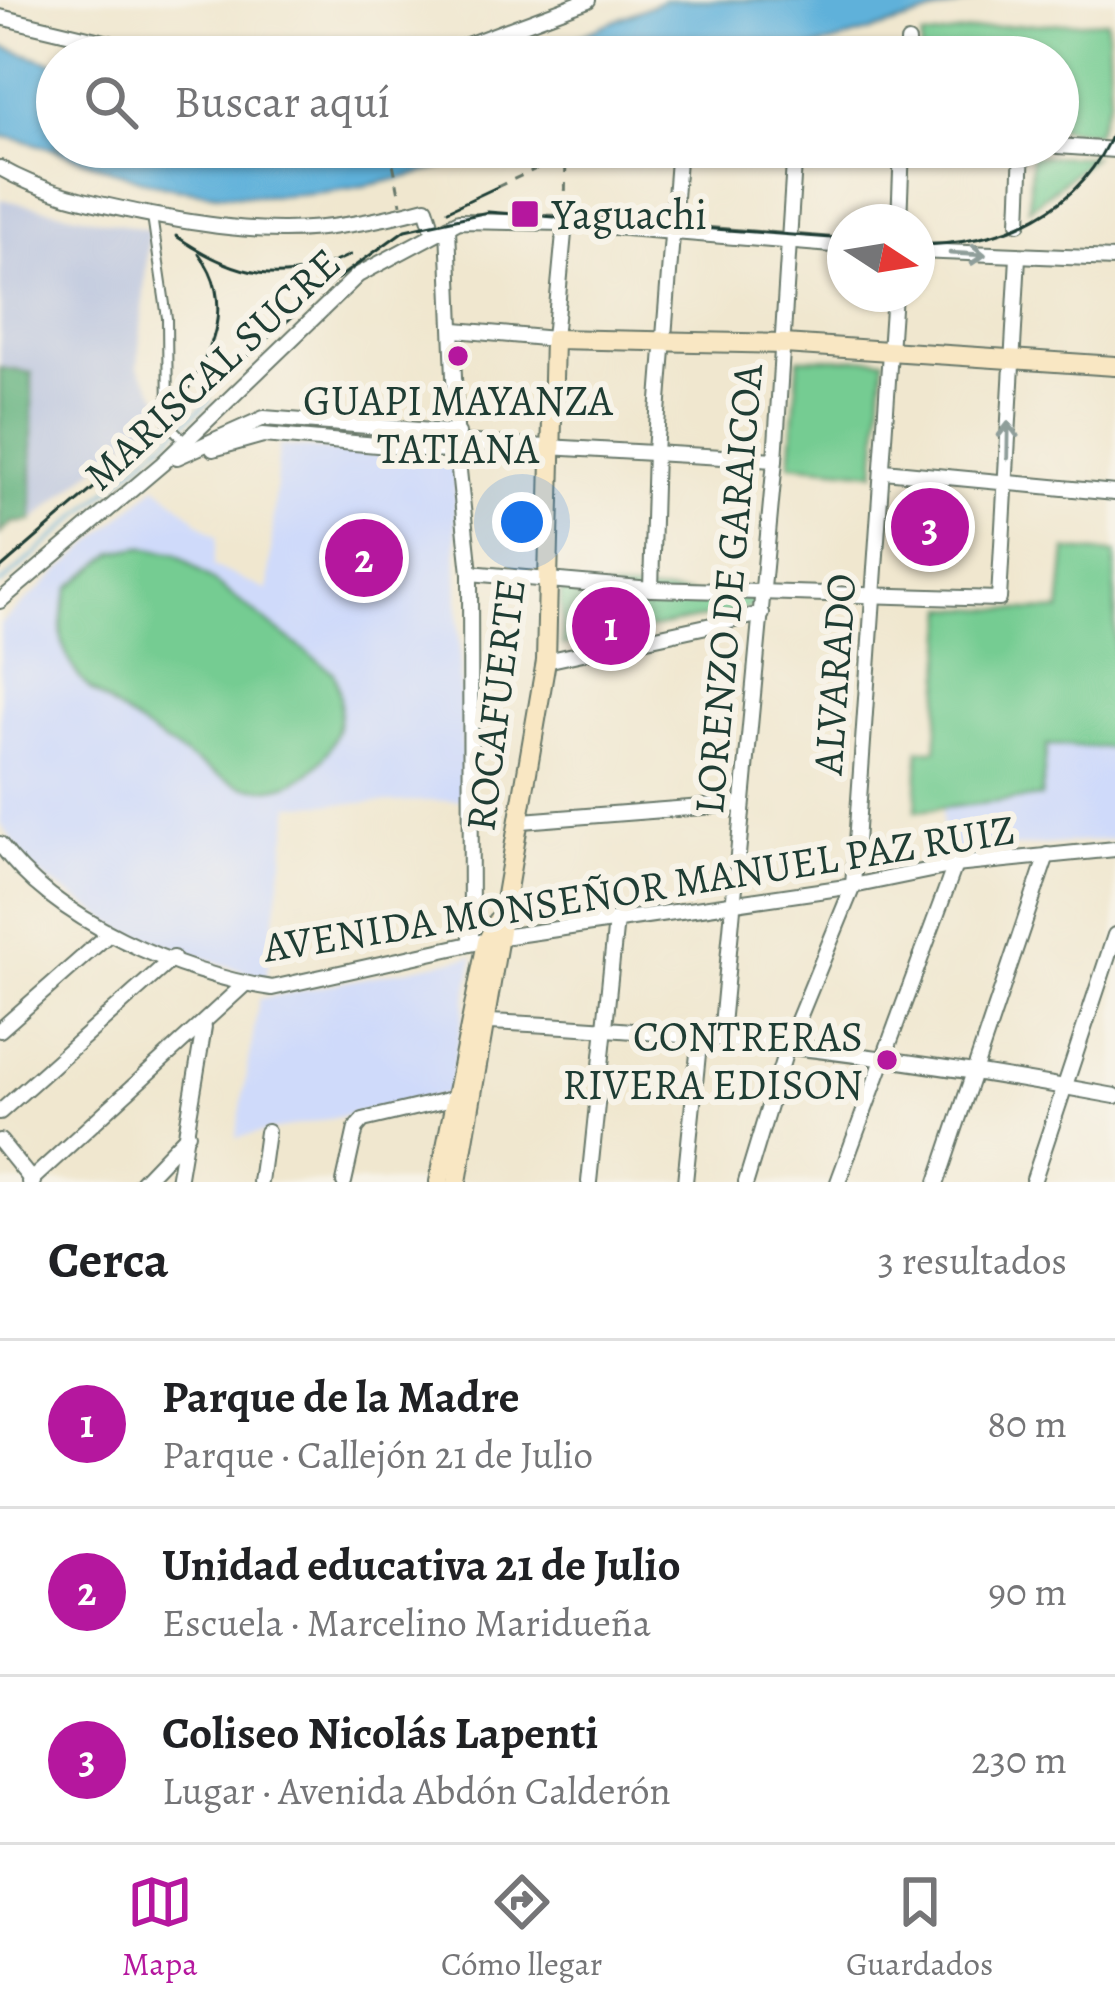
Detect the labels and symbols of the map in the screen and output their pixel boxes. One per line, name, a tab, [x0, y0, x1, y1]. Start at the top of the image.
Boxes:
place label: Yaguachi	[551, 186, 707, 243]
marker: Yaguachi	[509, 198, 541, 230]
north arrow	[827, 204, 935, 312]
street label: MARISCAL SUCRE	[71, 235, 353, 503]
one-way arrow	[947, 243, 986, 266]
marker: GUAPI MAYANZA TATIANA	[445, 343, 471, 369]
street label: LORENZO DE GARAICOA	[680, 361, 776, 817]
place label: GUAPI MAYANZA TATIANA	[303, 372, 613, 477]
one-way arrow	[996, 421, 1019, 460]
pin: 3	[891, 482, 969, 572]
your location	[492, 492, 552, 552]
pin: 2	[325, 513, 403, 603]
street label: ALVARADO	[798, 572, 869, 777]
street label: ROCAFUERTE	[451, 576, 539, 834]
pin: 1	[572, 581, 650, 671]
street label: AVENIDA MONSEÑOR MANUEL PAZ RUIZ	[258, 800, 1019, 976]
place label: CONTRERAS RIVERA EDISON	[562, 1008, 863, 1113]
marker: CONTRERAS RIVERA EDISON	[874, 1047, 900, 1073]

